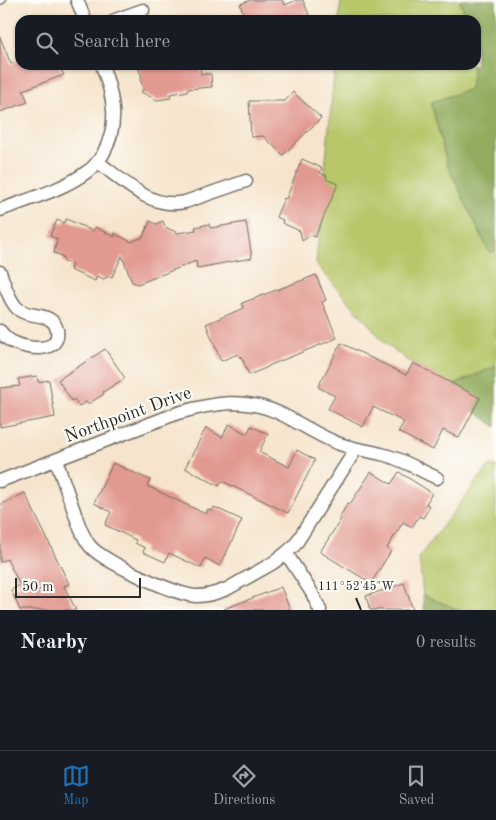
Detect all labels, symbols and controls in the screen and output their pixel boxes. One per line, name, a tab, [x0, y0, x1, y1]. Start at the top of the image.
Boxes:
search box	[15, 15, 481, 70]
icon: search	[33, 29, 61, 57]
text: Search here	[73, 33, 170, 52]
street label: Northpoint Drive	[62, 384, 194, 446]
scale bar	[15, 575, 141, 598]
text: 50 m	[22, 580, 53, 594]
text: 111°52'45"W	[318, 580, 394, 593]
text: Nearby	[20, 632, 88, 653]
text: 0 results	[416, 635, 476, 651]
tab: Map	[62, 762, 90, 809]
tab: Directions	[213, 762, 275, 809]
tab: Saved	[399, 762, 434, 809]

